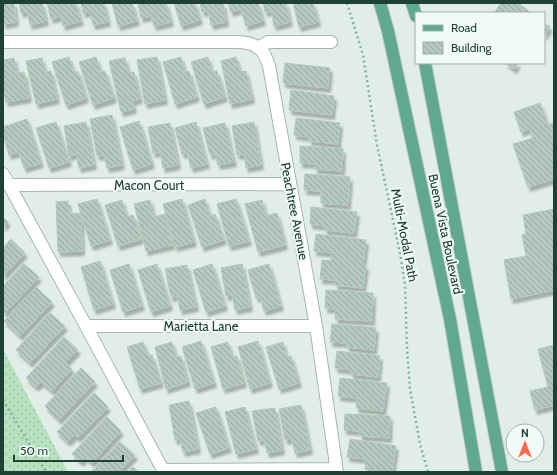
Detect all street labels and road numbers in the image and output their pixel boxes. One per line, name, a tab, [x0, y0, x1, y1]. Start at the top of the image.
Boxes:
street label: Peachtree Avenue	[278, 161, 312, 261]
street label: Buena Vista Boulevard	[425, 172, 467, 296]
street label: Macon Court	[114, 177, 185, 193]
street label: Multi-Modal Path	[388, 187, 422, 283]
street label: Marietta Lane	[164, 318, 239, 334]

